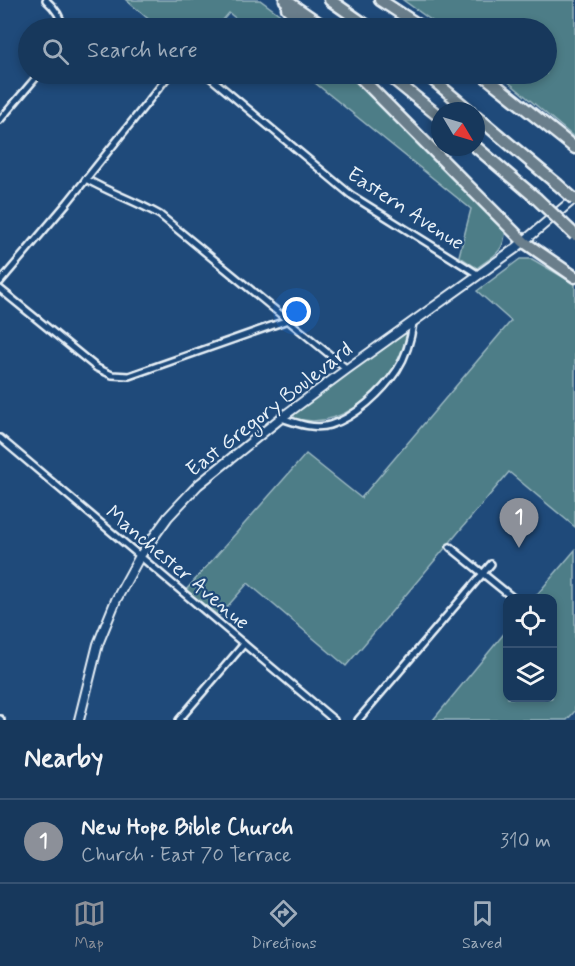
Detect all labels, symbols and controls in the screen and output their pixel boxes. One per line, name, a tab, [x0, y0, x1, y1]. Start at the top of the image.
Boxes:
search box	[18, 18, 557, 84]
icon: search	[39, 35, 72, 68]
text: Search here	[87, 37, 198, 65]
north arrow	[431, 102, 485, 156]
street label: Eastern Avenue	[341, 160, 470, 257]
your location	[282, 297, 311, 326]
street label: East Gregory Boulevard	[181, 336, 359, 484]
pin: 1	[500, 498, 538, 548]
street label: Manchester Avenue	[99, 499, 255, 636]
map controls	[503, 594, 557, 702]
button: locate	[503, 594, 557, 648]
button: layers	[503, 648, 557, 702]
text: Nearby	[24, 742, 103, 776]
text: New Hope Bible Church	[81, 814, 293, 842]
text: 1	[39, 828, 48, 855]
text: 310 m	[500, 828, 551, 855]
text: Church · East 70 Terrace	[81, 842, 291, 869]
tab: Map	[73, 897, 106, 954]
tab: Directions	[251, 897, 317, 954]
tab: Saved	[462, 897, 502, 954]

